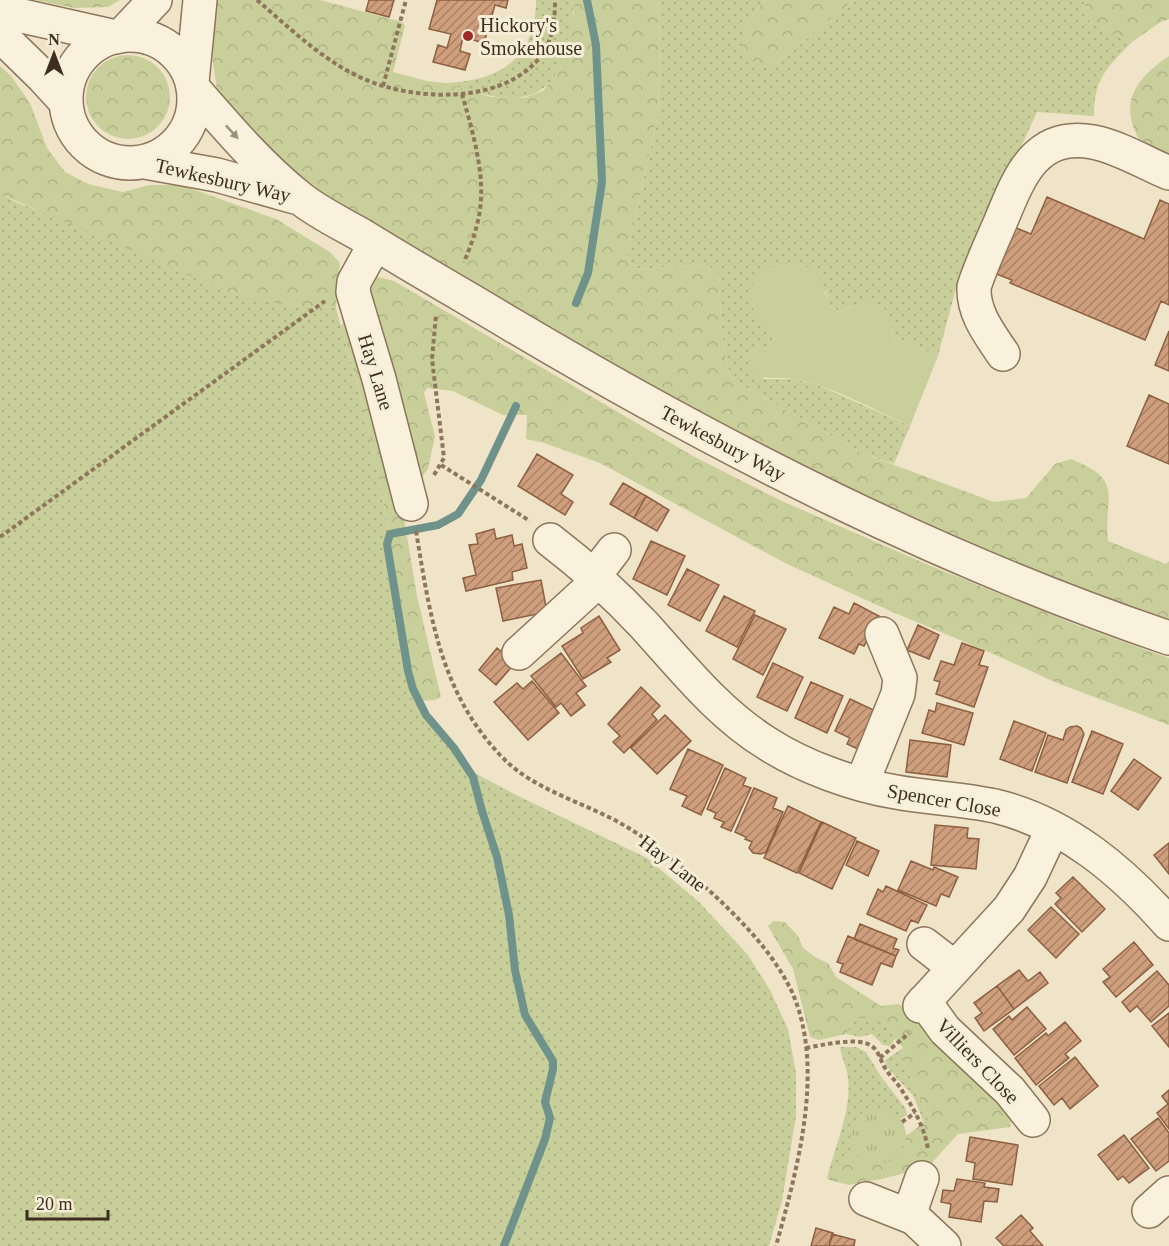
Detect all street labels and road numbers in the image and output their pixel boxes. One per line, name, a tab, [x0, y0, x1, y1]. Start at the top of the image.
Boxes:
street label: Tewkesbury Way	[153, 154, 293, 207]
street label: Hay Lane	[353, 331, 398, 413]
street label: Tewkesbury Way	[656, 401, 789, 486]
street label: Spencer Close	[885, 779, 1003, 822]
street label: Hay Lane	[635, 830, 711, 897]
street label: Villiers Close	[932, 1014, 1024, 1108]

